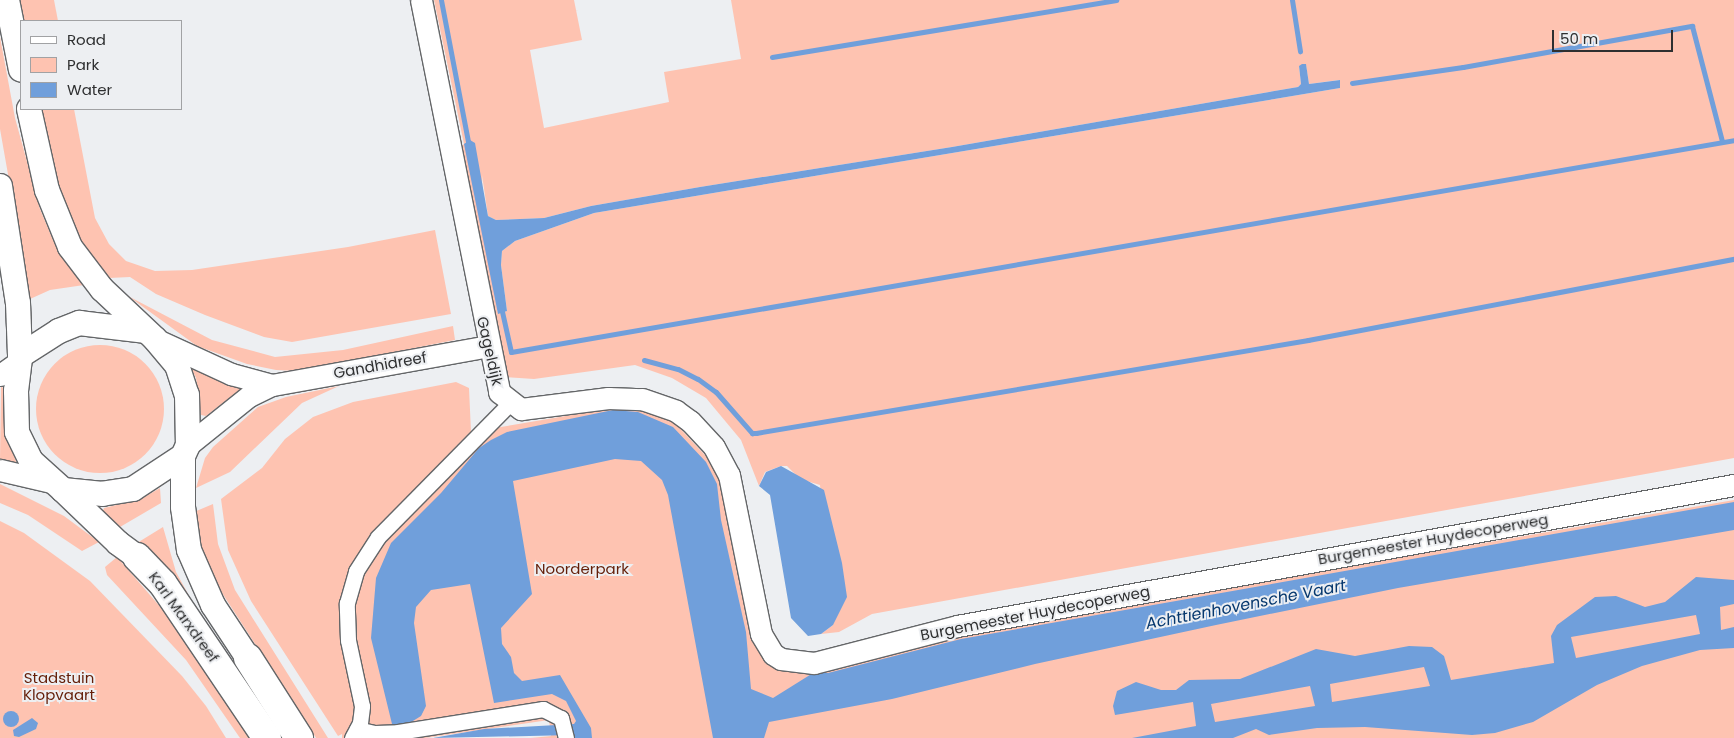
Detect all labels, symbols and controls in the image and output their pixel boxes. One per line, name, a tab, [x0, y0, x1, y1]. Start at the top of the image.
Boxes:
legend	[20, 20, 182, 110]
scale bar	[1554, 20, 1675, 52]
text: 50 m	[1560, 28, 1598, 49]
text: Road	[67, 29, 106, 50]
text: Park	[67, 54, 99, 75]
text: Water	[67, 79, 112, 100]
street label: Gageldijk	[473, 315, 507, 387]
street label: Gandhidreef	[332, 348, 428, 382]
street label: Burgemeester Huydecoperweg	[1317, 510, 1549, 568]
park label: Noorderpark	[535, 560, 629, 578]
street label: Karl Marxdreef	[145, 568, 223, 666]
water label: Achttienhovensche Vaart	[1144, 576, 1348, 634]
street label: Burgemeester Huydecoperweg	[919, 582, 1151, 644]
park label: Stadstuin Klopvaart	[23, 668, 95, 703]

